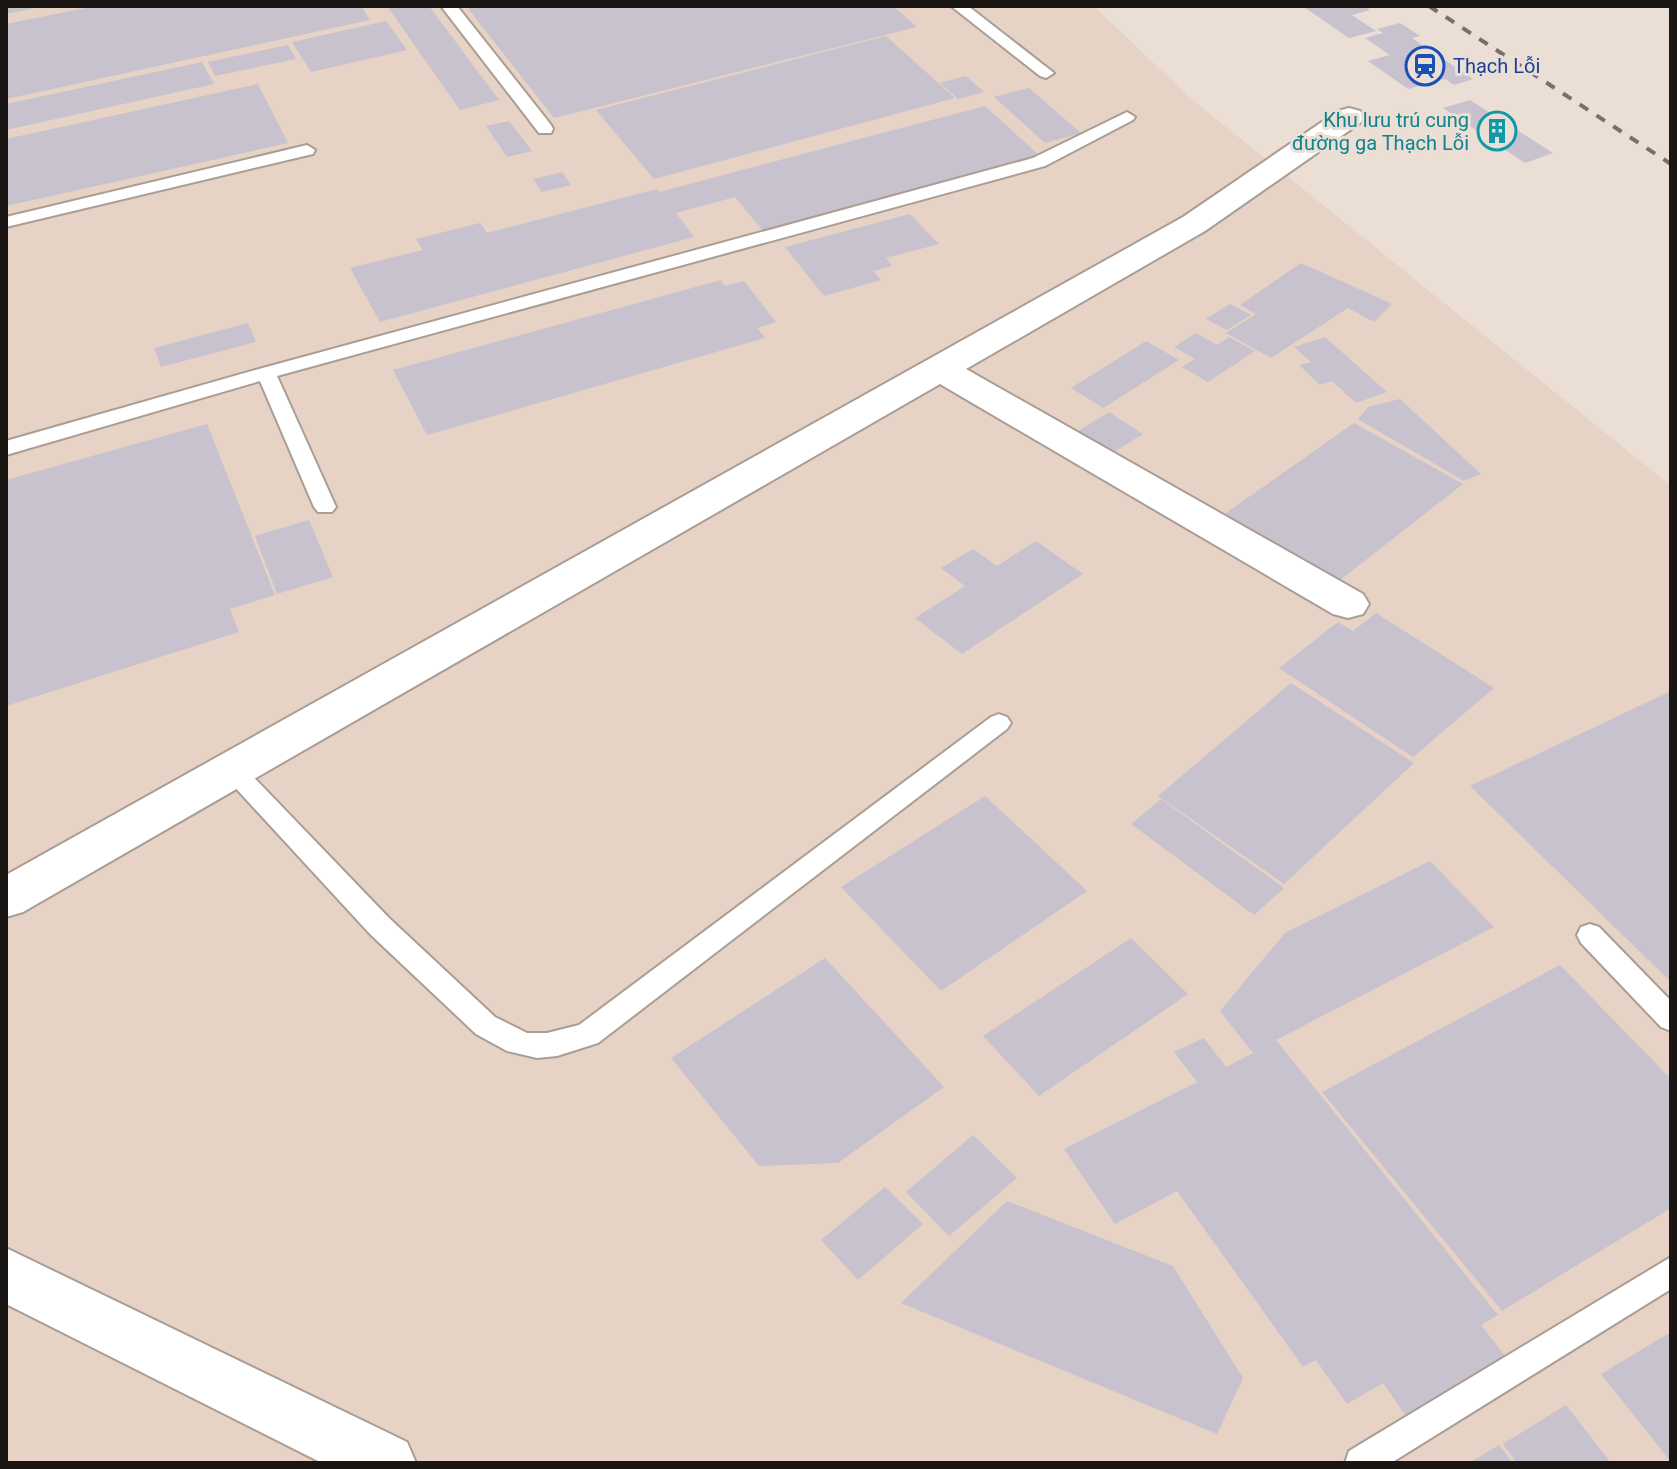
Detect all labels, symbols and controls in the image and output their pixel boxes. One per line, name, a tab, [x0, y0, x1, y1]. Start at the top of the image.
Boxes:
station icon: Thạch Lỗi	[1404, 45, 1446, 87]
place label: Thạch Lỗi	[1453, 54, 1540, 78]
place label: Khu lưu trú cung đường ga Thạch Lỗi	[1292, 108, 1469, 155]
building icon: Khu lưu trú cung đường ga Thạch Lỗi	[1476, 110, 1518, 152]

